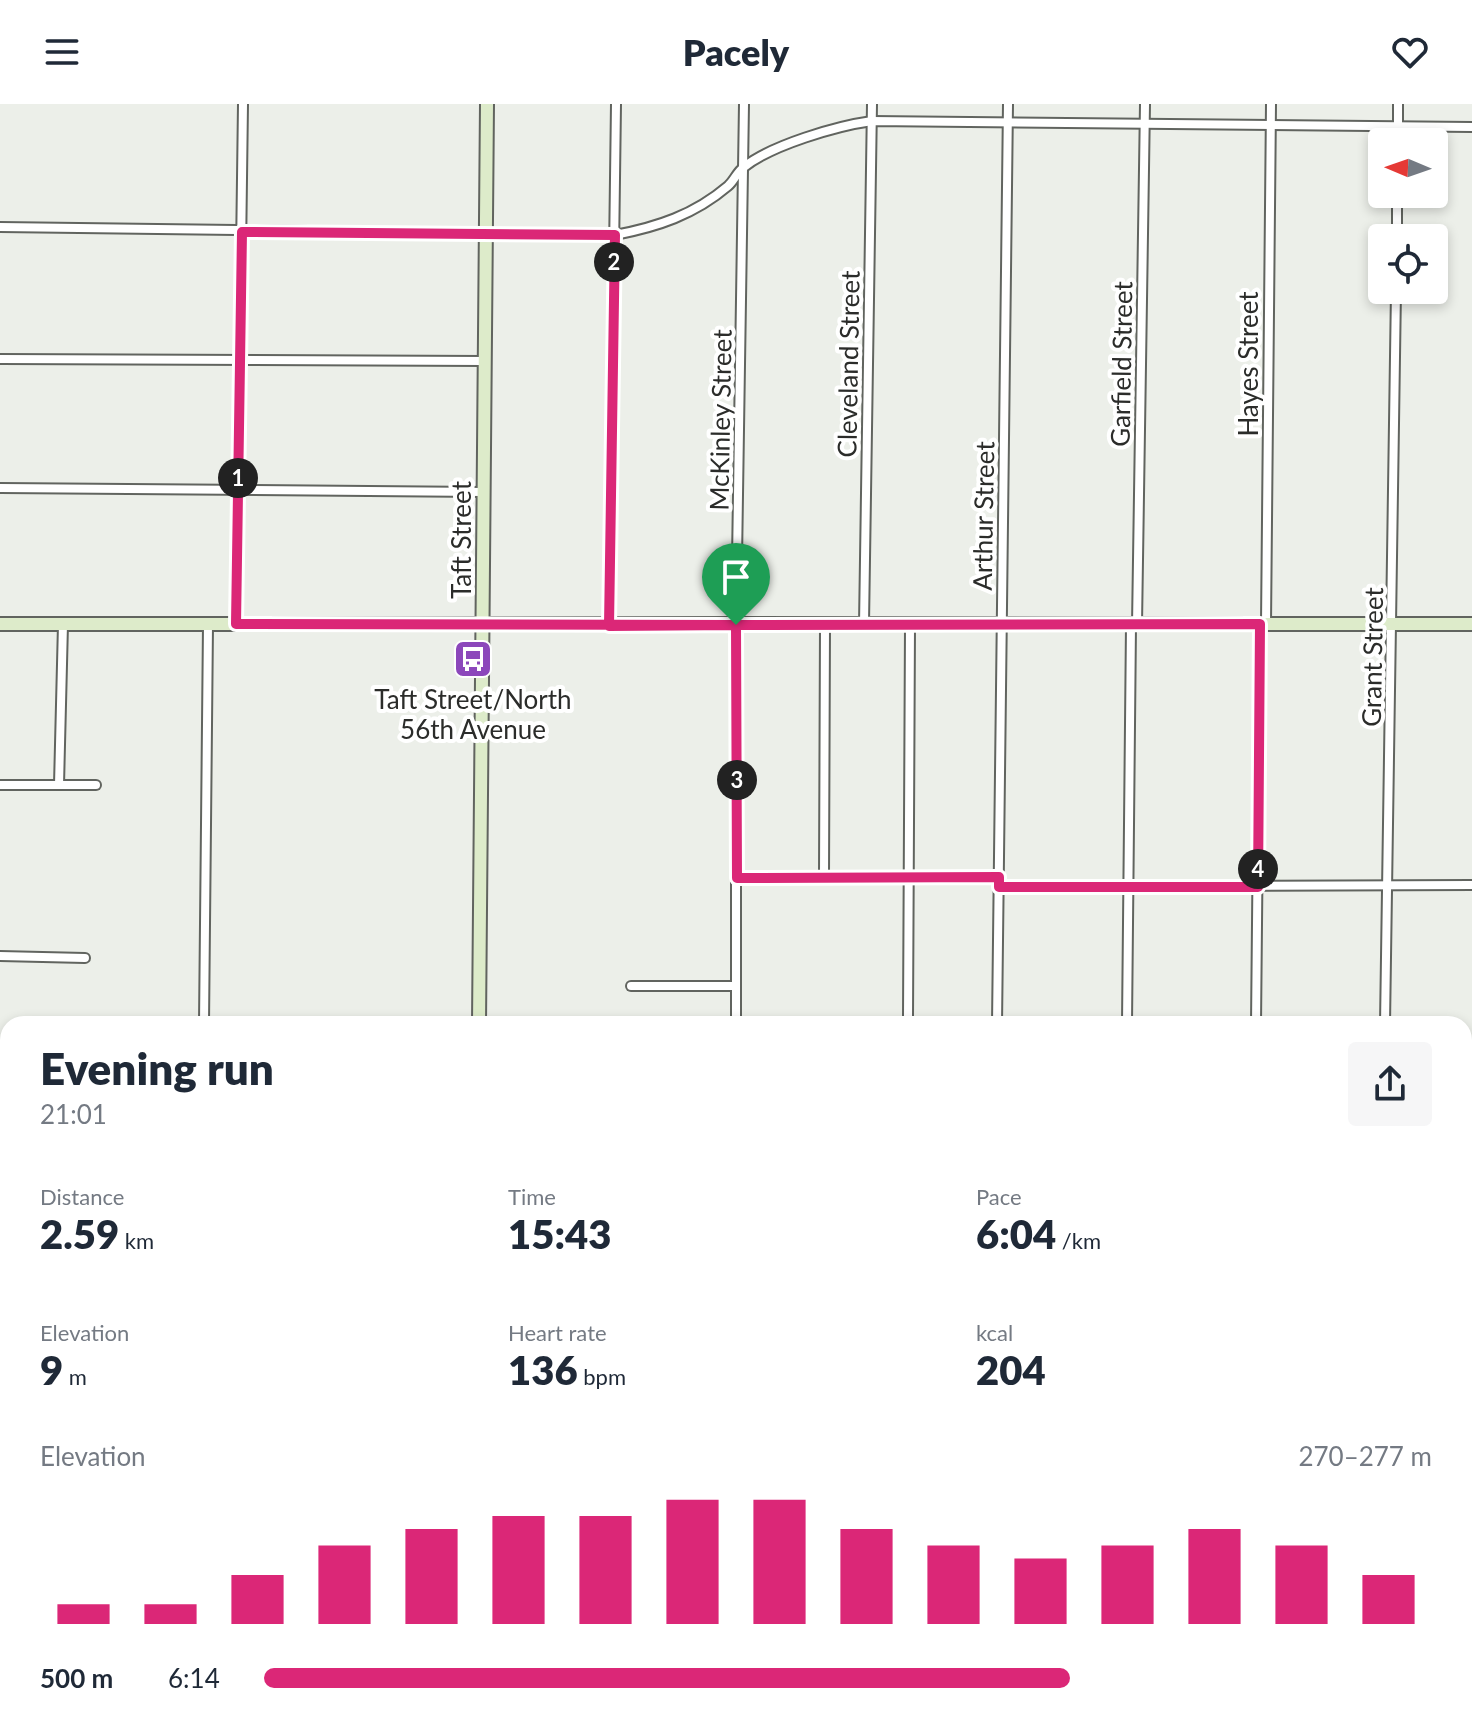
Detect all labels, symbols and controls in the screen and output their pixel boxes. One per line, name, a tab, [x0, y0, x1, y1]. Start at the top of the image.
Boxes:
icon: menu	[40, 30, 84, 74]
text: Pacely	[683, 30, 789, 74]
icon: heart	[1388, 30, 1432, 74]
north arrow	[1368, 128, 1448, 208]
map controls	[1368, 128, 1448, 304]
button: locate	[1368, 224, 1448, 304]
pin: 2	[594, 242, 634, 282]
text: 2	[608, 248, 620, 275]
street label: Cleveland Street	[830, 270, 866, 458]
street label: Garfield Street	[1104, 280, 1138, 447]
street label: Hayes Street	[1232, 291, 1264, 437]
street label: McKinley Street	[702, 328, 738, 511]
street label: Arthur Street	[966, 440, 1000, 591]
pin: 1	[218, 458, 258, 498]
text: 1	[232, 464, 244, 491]
street label: Taft Street	[445, 480, 477, 599]
pin	[702, 543, 770, 625]
icon: arrive	[714, 555, 758, 599]
street label: Grant Street	[1355, 586, 1389, 727]
bus stop icon: Taft Street/North 56th Avenue	[452, 638, 494, 680]
place label: Taft Street/North 56th Avenue	[374, 683, 572, 745]
pin: 3	[717, 760, 757, 800]
text: 3	[731, 766, 743, 793]
pin: 4	[1238, 849, 1278, 889]
text: 4	[1252, 855, 1264, 882]
text: Evening run	[40, 1042, 274, 1094]
button: share	[1348, 1042, 1432, 1126]
text: 21:01	[40, 1098, 107, 1130]
text: Distance	[40, 1183, 124, 1210]
text: Time	[508, 1183, 556, 1210]
text: Pace	[976, 1183, 1022, 1210]
text: 2.59	[40, 1210, 119, 1258]
text: 15:43	[508, 1210, 611, 1258]
text: 6:04	[976, 1210, 1056, 1258]
text: km	[119, 1227, 154, 1254]
text: /km	[1056, 1227, 1101, 1254]
text: Elevation	[40, 1319, 129, 1346]
text: Heart rate	[508, 1319, 607, 1346]
text: kcal	[976, 1319, 1013, 1346]
text: 9	[40, 1346, 63, 1394]
text: 136	[508, 1346, 578, 1394]
text: 204	[976, 1346, 1046, 1394]
text: m	[63, 1363, 87, 1390]
text: bpm	[578, 1363, 626, 1390]
text: Elevation	[40, 1440, 146, 1472]
text: 270–277 m	[1298, 1440, 1432, 1472]
text: 500 m	[40, 1662, 113, 1694]
text: 6:14	[168, 1662, 220, 1694]

